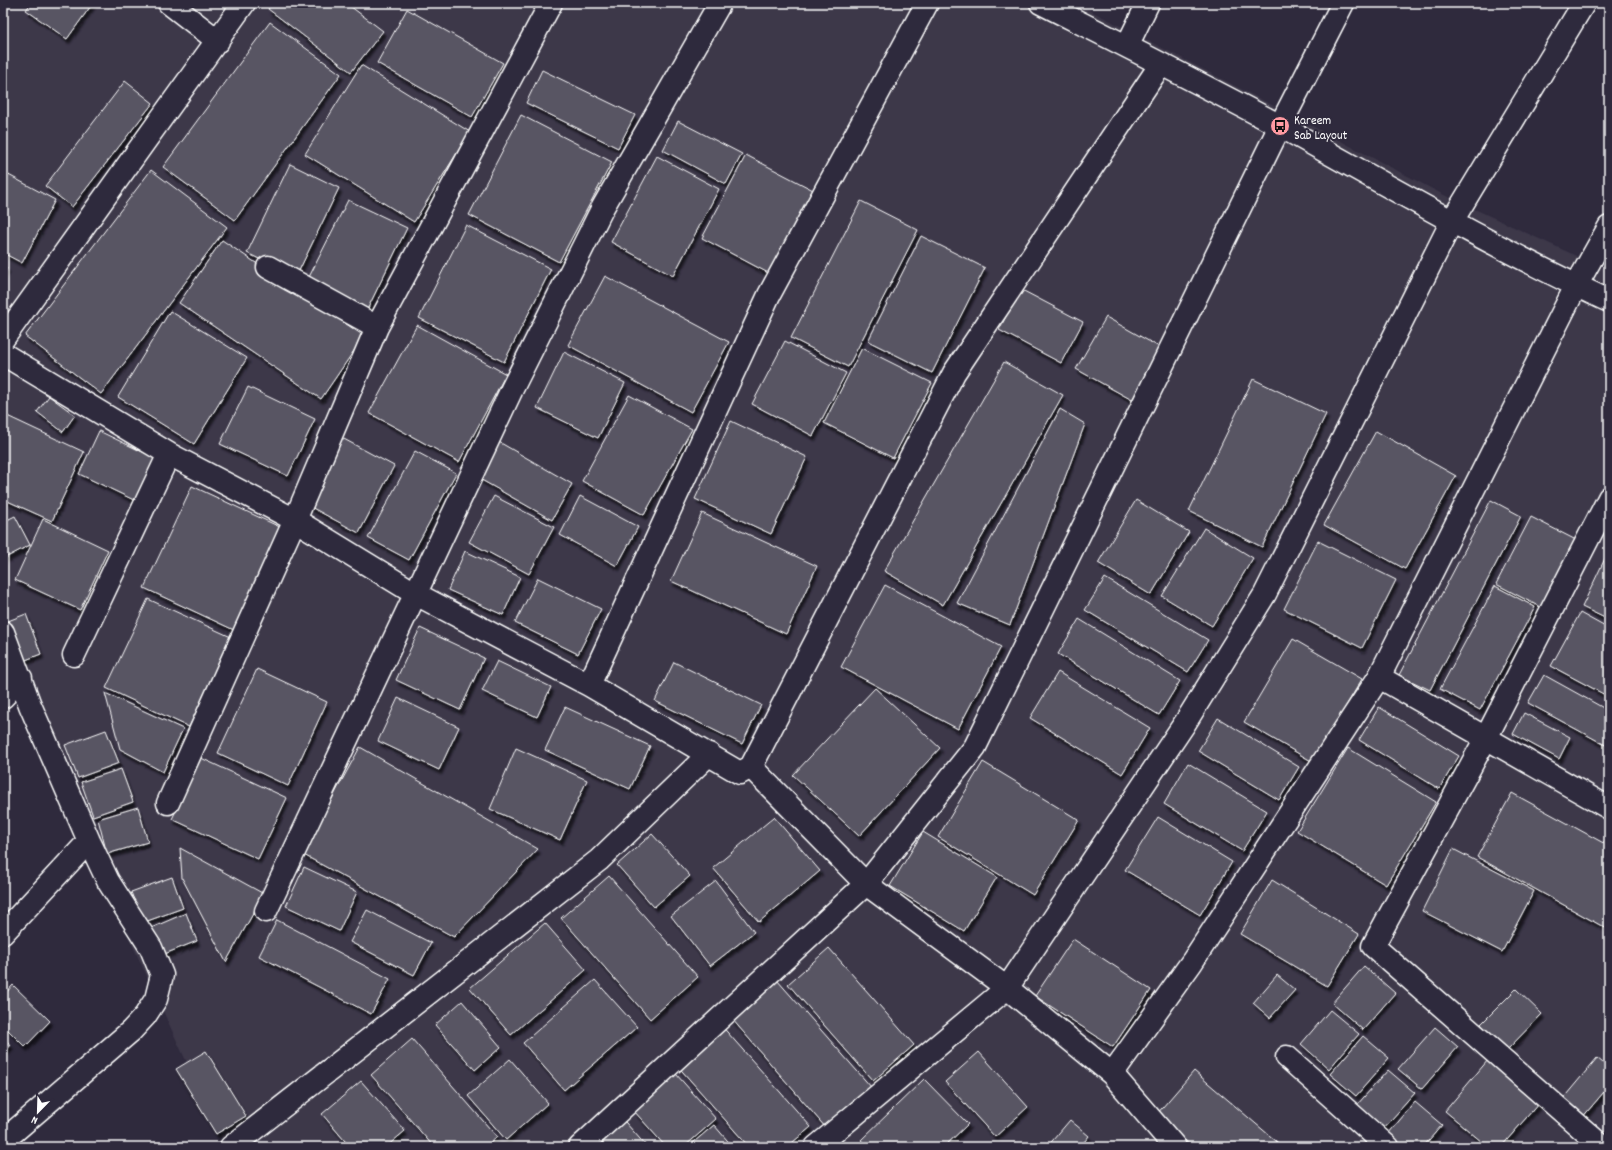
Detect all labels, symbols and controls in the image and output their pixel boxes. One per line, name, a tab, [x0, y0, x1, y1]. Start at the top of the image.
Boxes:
place label: Kareem Sab Layout	[1294, 112, 1348, 146]
bus stop icon: Kareem Sab Layout	[1269, 115, 1291, 137]
north arrow	[18, 1092, 58, 1132]
text: N	[29, 1111, 41, 1128]

